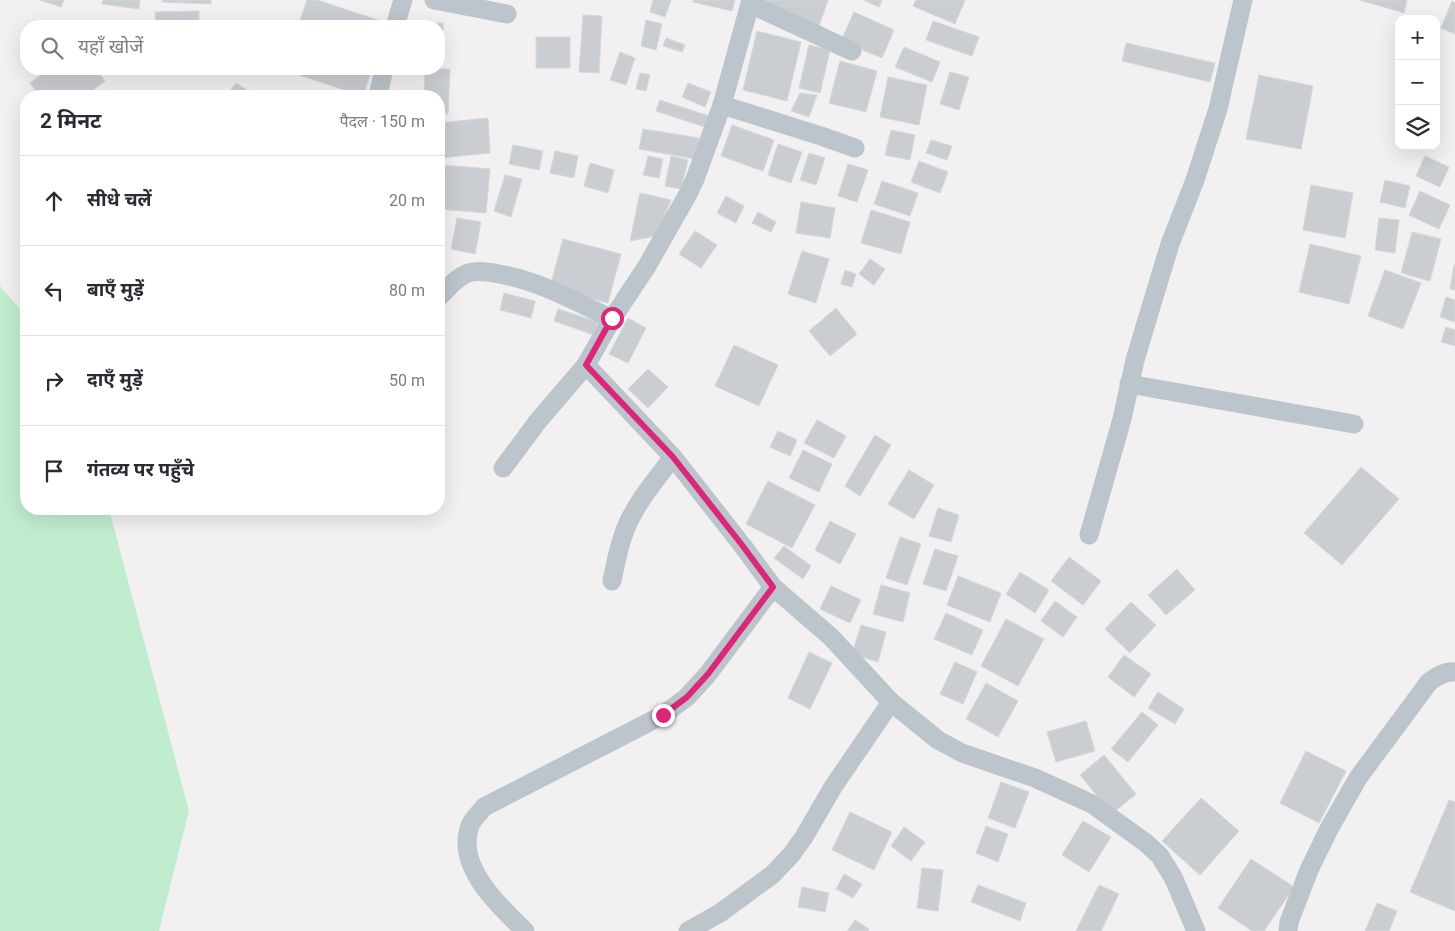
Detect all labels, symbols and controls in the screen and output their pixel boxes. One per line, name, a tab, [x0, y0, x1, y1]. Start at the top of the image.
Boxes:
map controls	[1395, 15, 1440, 150]
button: +	[1395, 15, 1440, 60]
search box	[20, 20, 445, 75]
icon: search	[38, 34, 66, 62]
text: यहाँ खोजें	[78, 35, 143, 58]
button: −	[1395, 60, 1440, 105]
button: layers	[1395, 105, 1440, 150]
text: 2 मिनट	[40, 109, 101, 133]
text: पैदल · 150 m	[339, 112, 425, 131]
icon: ahead	[40, 187, 68, 215]
text: सीधे चलें	[87, 188, 152, 211]
text: 20 m	[389, 191, 425, 210]
icon: left	[40, 277, 68, 305]
text: बाएँ मुड़ें	[87, 278, 144, 301]
text: 80 m	[389, 281, 425, 300]
route start	[601, 307, 624, 330]
icon: right	[40, 367, 68, 395]
text: दाएँ मुड़ें	[87, 368, 143, 391]
text: 50 m	[389, 371, 425, 390]
icon: arrive	[40, 457, 68, 485]
text: गंतव्य पर पहुँचे	[87, 458, 194, 481]
route end	[652, 704, 675, 727]

